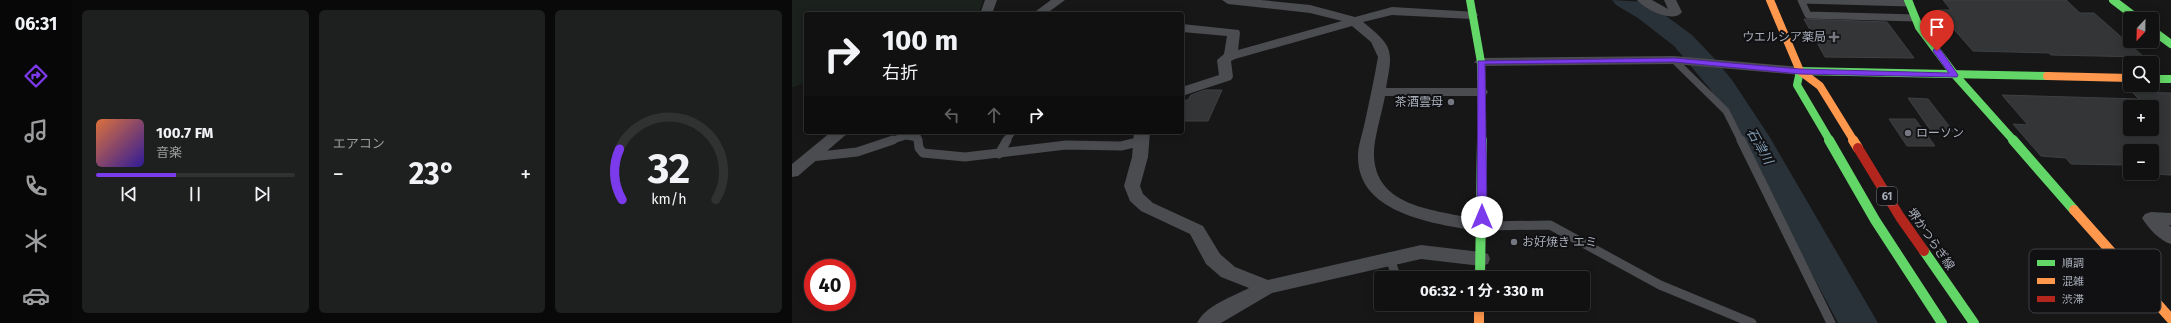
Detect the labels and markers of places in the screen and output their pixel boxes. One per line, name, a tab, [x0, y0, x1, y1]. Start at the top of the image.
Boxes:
pin	[1920, 10, 1954, 51]
place label: ウエルシア薬局	[1742, 30, 1826, 44]
marker: ウエルシア薬局	[1829, 32, 1839, 42]
place label: 茶酒雲母	[1395, 95, 1443, 109]
marker: 茶酒雲母	[1446, 97, 1456, 107]
place label: ローソン	[1916, 126, 1964, 140]
marker: ローソン	[1903, 128, 1913, 138]
place label: お好焼き エミ	[1522, 235, 1597, 249]
marker: お好焼き エミ	[1509, 237, 1519, 247]

